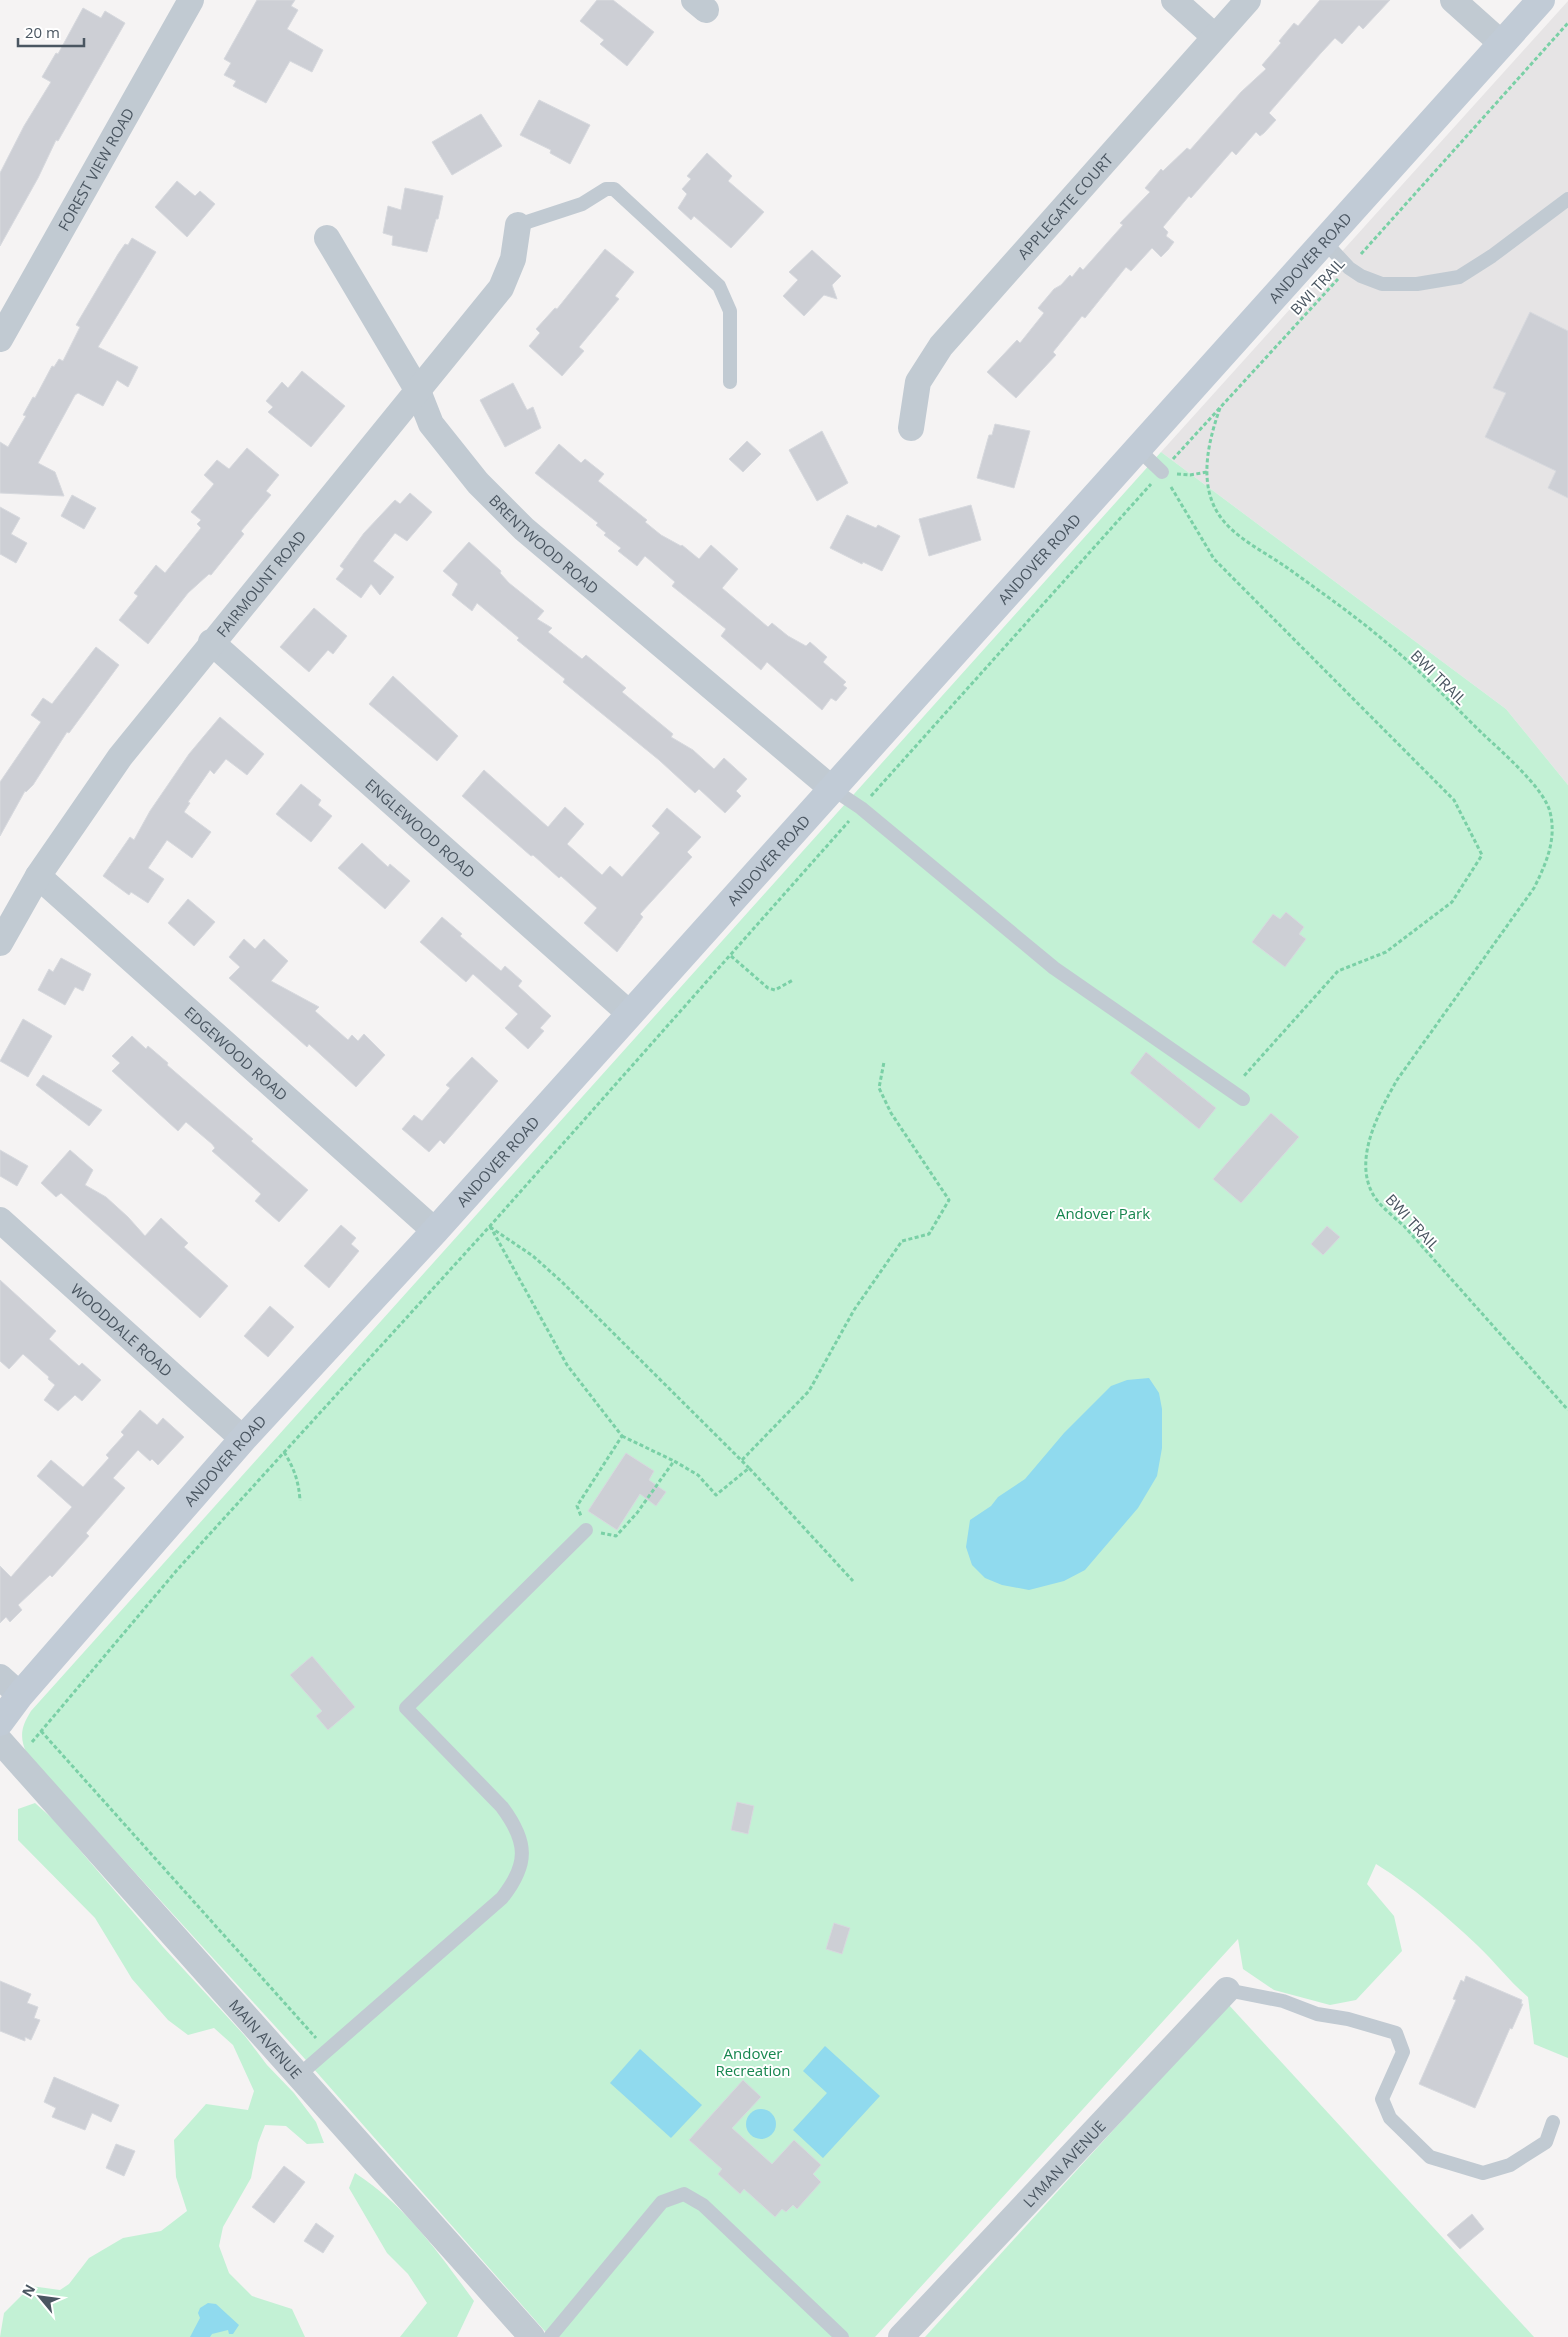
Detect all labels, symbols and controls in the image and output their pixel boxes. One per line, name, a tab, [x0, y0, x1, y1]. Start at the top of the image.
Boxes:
scale bar	[18, 15, 84, 47]
text: 20 m	[25, 22, 60, 42]
street label: FOREST VIEW ROAD	[53, 104, 138, 234]
street label: APPLEGATE COURT	[1013, 149, 1117, 263]
street label: ANDOVER ROAD	[1264, 208, 1356, 307]
street label: BWI TRAIL	[1286, 253, 1349, 319]
street label: BRENTWOOD ROAD	[485, 490, 603, 598]
street label: ANDOVER ROAD	[993, 509, 1085, 608]
street label: FAIRMOUNT ROAD	[212, 526, 310, 641]
street label: BWI TRAIL	[1407, 645, 1471, 709]
street label: ENGLEWOOD ROAD	[361, 774, 479, 882]
street label: ANDOVER ROAD	[722, 810, 814, 909]
street label: EDGEWOOD ROAD	[180, 1002, 292, 1105]
street label: ANDOVER ROAD	[452, 1112, 544, 1211]
street label: BWI TRAIL	[1382, 1189, 1445, 1255]
park label: Andover Park	[1056, 1203, 1150, 1223]
street label: WOODDALE ROAD	[67, 1279, 177, 1381]
street label: ANDOVER ROAD	[179, 1411, 270, 1510]
street label: MAIN AVENUE	[225, 1995, 306, 2083]
park label: Andover Recreation	[715, 2043, 791, 2080]
street label: LYMAN AVENUE	[1018, 2116, 1110, 2211]
north arrow	[15, 2272, 65, 2322]
text: N	[17, 2281, 39, 2300]

